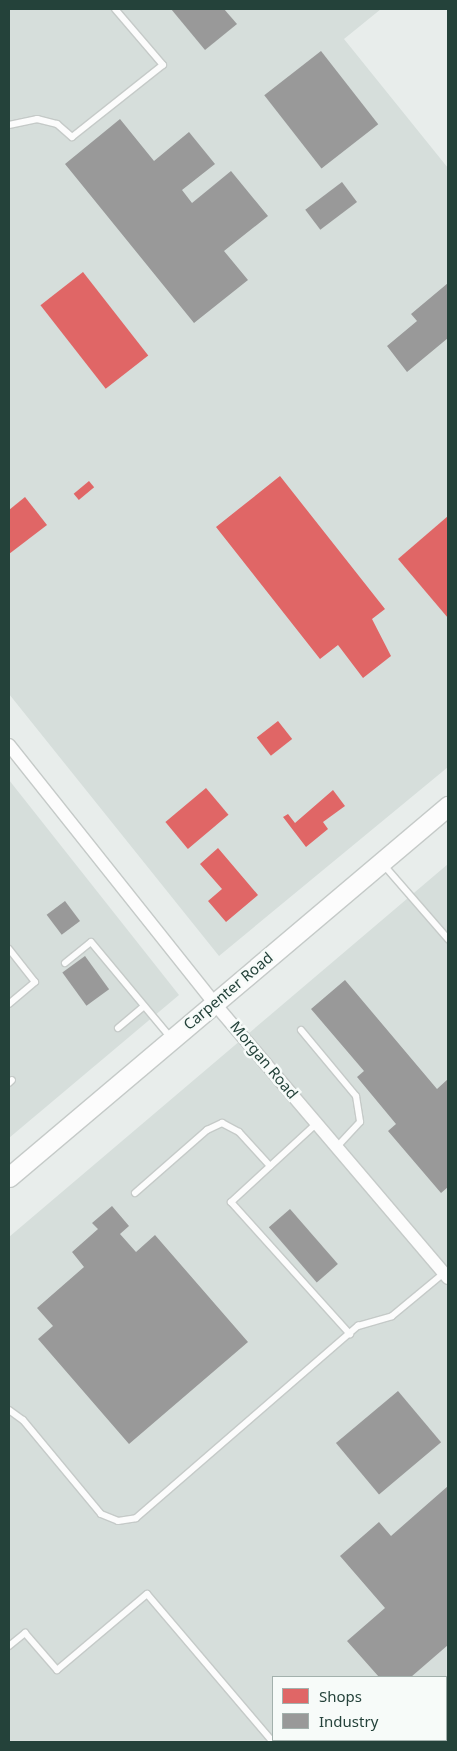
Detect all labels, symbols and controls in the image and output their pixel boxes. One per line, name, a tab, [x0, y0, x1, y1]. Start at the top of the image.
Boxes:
street label: Carpenter Road	[180, 948, 276, 1034]
street label: Morgan Road	[226, 1018, 302, 1102]
legend	[272, 1676, 447, 1741]
text: Shops	[319, 1686, 362, 1706]
text: Industry	[319, 1711, 378, 1731]

